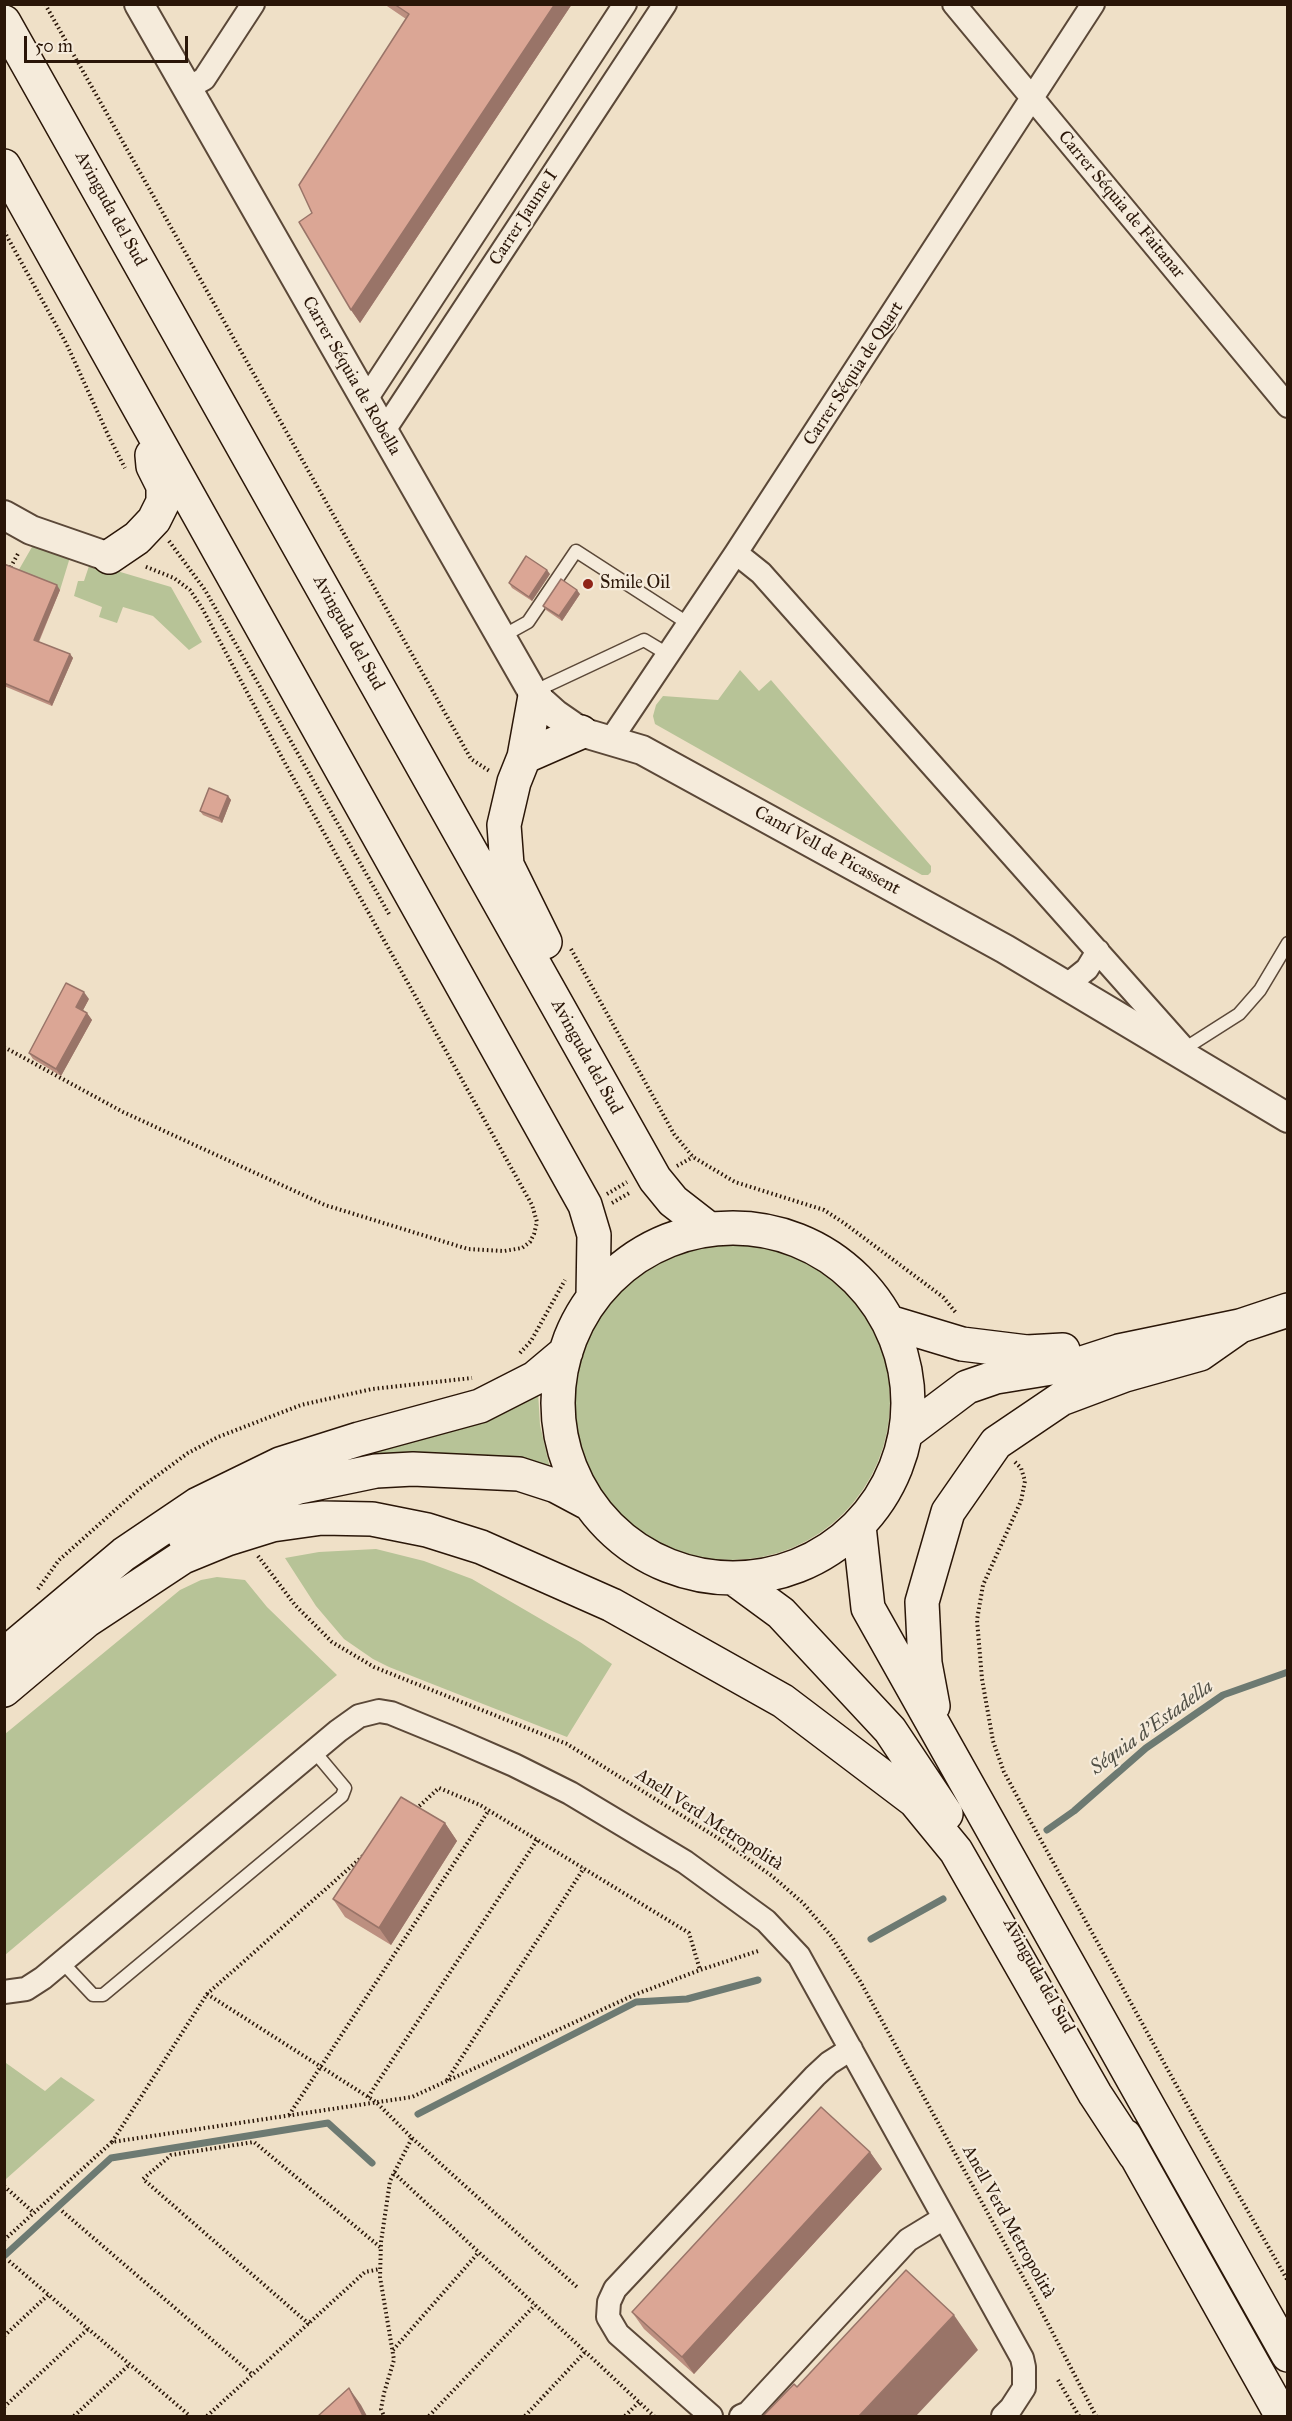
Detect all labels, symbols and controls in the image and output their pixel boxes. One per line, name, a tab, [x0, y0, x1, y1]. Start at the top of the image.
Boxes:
scale bar	[27, 24, 190, 62]
text: 50 m	[35, 35, 73, 57]
street label: Carrer Séquia de Faitanar	[1053, 127, 1189, 283]
street label: Avinguda del Sud	[70, 148, 150, 270]
street label: Carrer Jaume I	[485, 166, 563, 270]
street label: Carrer Séquia de Robella	[297, 293, 405, 459]
street label: Carrer Séquia de Quart	[799, 298, 909, 450]
street label: Avinguda del Sud	[308, 572, 388, 694]
place label: Smile Oil	[600, 573, 670, 595]
marker: Smile Oil	[581, 577, 595, 591]
street label: Camí Vell de Picassent	[750, 802, 904, 900]
street label: Avinguda del Sud	[546, 996, 626, 1118]
water label: Séquia d'Estadella	[1086, 1675, 1218, 1781]
street label: Anell Verd Metropolità	[631, 1764, 787, 1876]
street label: Avinguda del Sud	[998, 1915, 1078, 2037]
street label: Anell Verd Metropolità	[957, 2142, 1059, 2302]

